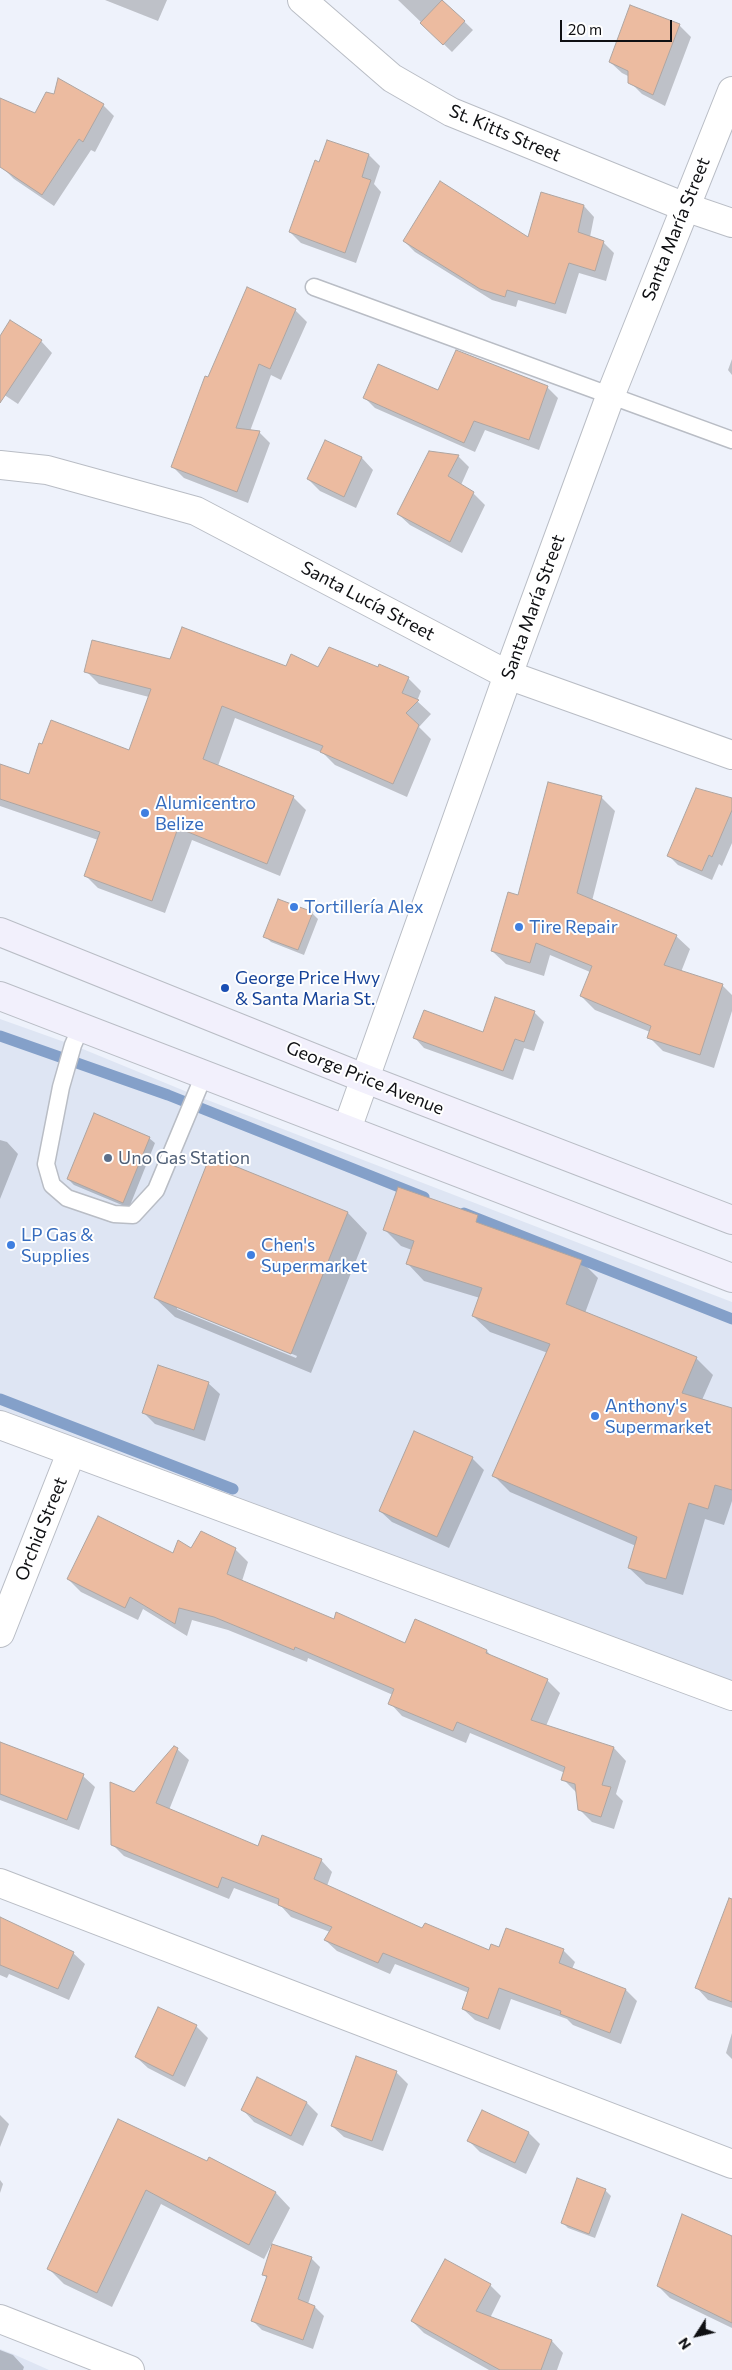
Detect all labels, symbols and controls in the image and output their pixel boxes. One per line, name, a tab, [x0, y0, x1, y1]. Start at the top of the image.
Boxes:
scale bar	[562, 10, 674, 42]
text: 20 m	[568, 20, 602, 38]
street label: St. Kitts Street	[446, 100, 564, 166]
street label: Santa María Street	[637, 154, 715, 304]
street label: Santa María Street	[497, 532, 569, 682]
street label: Santa Lucía Street	[298, 557, 438, 645]
place label: Alumicentro Belize	[155, 792, 256, 834]
marker: Alumicentro Belize	[139, 807, 151, 819]
place label: Tortillería Alex	[304, 896, 423, 918]
marker: Tortillería Alex	[288, 901, 300, 913]
place label: Tire Repair	[529, 916, 618, 938]
marker: Tire Repair	[513, 921, 525, 933]
place label: George Price Hwy & Santa Maria St.	[235, 967, 380, 1010]
marker: George Price Hwy & Santa Maria St.	[219, 982, 231, 994]
street label: George Price Avenue	[283, 1036, 447, 1120]
place label: Uno Gas Station	[118, 1147, 250, 1169]
marker: Uno Gas Station	[102, 1152, 114, 1164]
place label: LP Gas & Supplies	[21, 1224, 94, 1266]
place label: Chen's Supermarket	[261, 1234, 367, 1276]
marker: LP Gas & Supplies	[5, 1239, 17, 1251]
marker: Chen's Supermarket	[245, 1249, 257, 1261]
place label: Anthony's Supermarket	[605, 1395, 711, 1438]
marker: Anthony's Supermarket	[589, 1410, 601, 1422]
street label: Orchid Street	[10, 1474, 72, 1584]
north arrow	[672, 2310, 722, 2360]
text: N	[674, 2335, 694, 2353]

